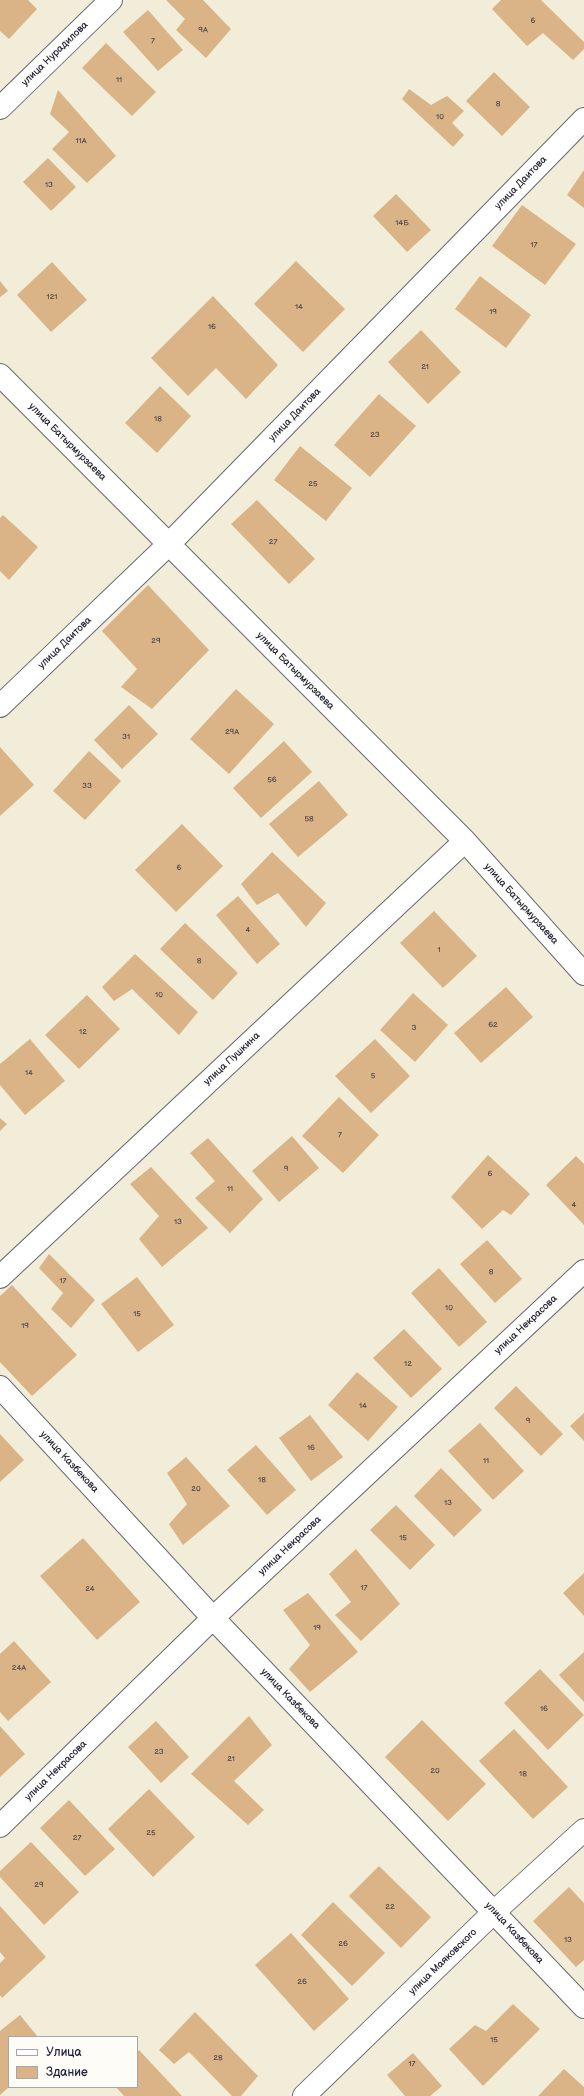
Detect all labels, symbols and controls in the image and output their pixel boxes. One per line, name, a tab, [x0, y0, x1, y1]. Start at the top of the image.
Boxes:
house number: 6	[531, 16, 535, 26]
street label: улица Нурадилова	[19, 19, 91, 89]
house number: 9А	[198, 25, 208, 35]
house number: 7	[151, 36, 155, 46]
house number: 11	[116, 75, 122, 85]
house number: 8	[496, 99, 500, 109]
house number: 10	[436, 112, 444, 122]
house number: 11А	[75, 136, 87, 146]
street label: улица Даитова	[492, 154, 550, 212]
house number: 13	[45, 180, 53, 190]
house number: 14Б	[395, 218, 409, 228]
house number: 17	[530, 240, 538, 250]
house number: 121	[47, 292, 57, 302]
house number: 14	[295, 302, 303, 312]
house number: 19	[489, 307, 497, 317]
house number: 16	[208, 322, 216, 332]
house number: 21	[421, 362, 429, 372]
street label: улица Даитова	[266, 386, 324, 444]
street label: улица Батырмурзаева	[26, 401, 108, 483]
house number: 18	[154, 414, 162, 424]
house number: 23	[370, 430, 380, 440]
house number: 25	[308, 479, 318, 489]
house number: 27	[269, 537, 277, 547]
street label: улица Даитова	[36, 614, 94, 672]
street label: улица Батырмурзаева	[254, 630, 336, 712]
house number: 29	[151, 636, 161, 646]
house number: 29А	[225, 727, 239, 737]
house number: 31	[122, 732, 130, 742]
house number: 56	[267, 775, 277, 785]
house number: 33	[82, 781, 92, 791]
house number: 58	[304, 814, 314, 824]
street label: улица Батырмурзаева	[481, 861, 561, 947]
house number: 6	[177, 863, 181, 873]
house number: 4	[246, 925, 250, 935]
house number: 1	[437, 945, 441, 955]
house number: 8	[197, 956, 201, 966]
house number: 10	[155, 990, 163, 1000]
house number: 62	[488, 1020, 498, 1030]
house number: 3	[412, 1023, 416, 1033]
house number: 12	[79, 1027, 87, 1037]
street label: улица Пушкина	[201, 1030, 263, 1088]
house number: 14	[25, 1068, 33, 1078]
house number: 5	[371, 1071, 375, 1081]
house number: 7	[338, 1130, 342, 1140]
house number: 9	[284, 1164, 288, 1174]
house number: 6	[488, 1169, 492, 1179]
house number: 11	[227, 1184, 233, 1194]
house number: 4	[572, 1200, 576, 1210]
house number: 13	[174, 1217, 182, 1227]
house number: 8	[489, 1267, 493, 1277]
house number: 17	[59, 1276, 67, 1286]
street label: улица Некрасова	[492, 1293, 560, 1357]
house number: 10	[445, 1303, 453, 1313]
house number: 15	[133, 1309, 141, 1319]
house number: 19	[21, 1321, 29, 1331]
house number: 12	[404, 1359, 412, 1369]
house number: 14	[359, 1401, 367, 1411]
house number: 9	[526, 1416, 530, 1426]
street label: улица Казбекова	[37, 1429, 101, 1495]
house number: 16	[307, 1443, 315, 1453]
house number: 11	[483, 1456, 489, 1466]
house number: 18	[258, 1475, 266, 1485]
house number: 20	[191, 1484, 201, 1494]
house number: 13	[444, 1498, 452, 1508]
street label: улица Некрасова	[256, 1514, 324, 1578]
house number: 15	[399, 1533, 407, 1543]
house number: 17	[360, 1583, 368, 1593]
house number: 24	[85, 1584, 95, 1594]
house number: 19	[313, 1623, 321, 1633]
house number: 24А	[12, 1663, 26, 1673]
street label: улица Казбекова	[258, 1666, 322, 1732]
house number: 16	[540, 1704, 548, 1714]
street label: улица Некрасова	[23, 1738, 89, 1804]
house number: 23	[154, 1747, 164, 1757]
house number: 21	[227, 1754, 235, 1764]
house number: 20	[430, 1766, 440, 1776]
house number: 18	[519, 1769, 527, 1779]
house number: 25	[146, 1828, 156, 1838]
house number: 27	[73, 1833, 81, 1843]
house number: 29	[34, 1880, 44, 1890]
street label: улица Казбекова	[482, 1900, 546, 1966]
house number: 22	[385, 1902, 395, 1912]
street label: улица Маяковского	[406, 1926, 480, 1998]
house number: 13	[564, 1935, 572, 1945]
house number: 26	[338, 1939, 348, 1949]
house number: 26	[297, 1977, 307, 1987]
house number: 15	[490, 2035, 498, 2045]
legend	[8, 2036, 138, 2088]
text: Улица	[46, 2045, 82, 2060]
house number: 28	[213, 2053, 223, 2063]
house number: 17	[408, 2059, 416, 2069]
text: Здание	[46, 2065, 88, 2080]

